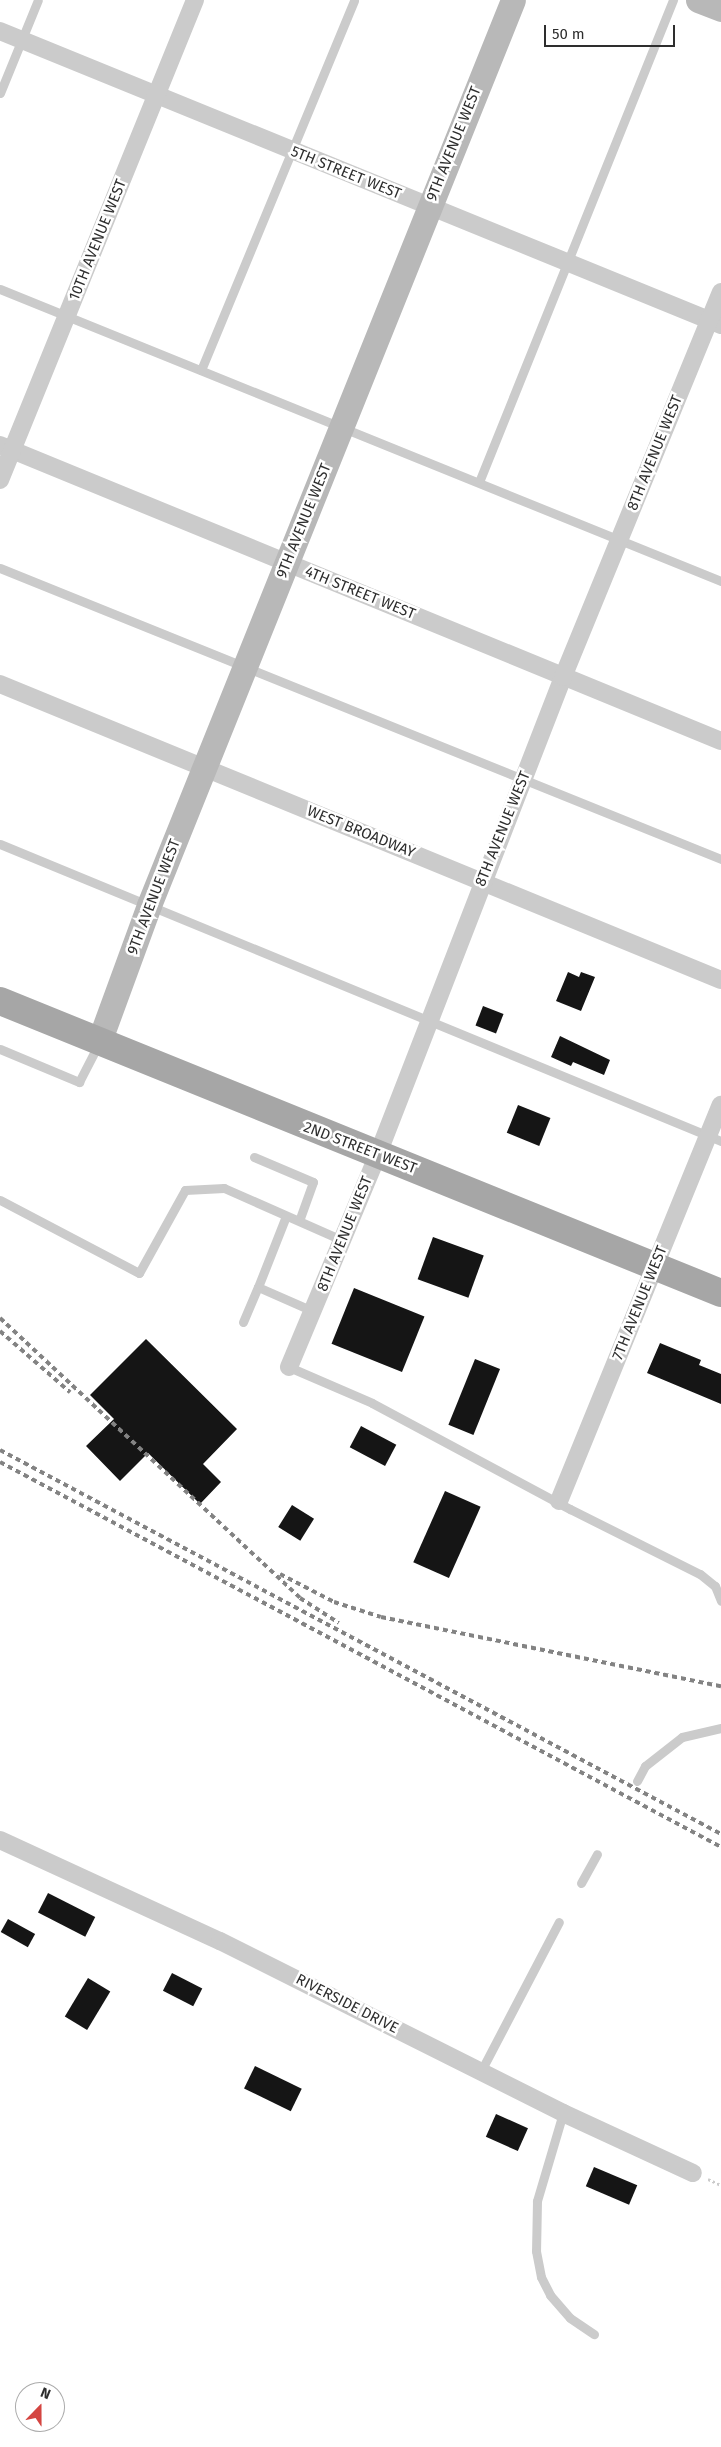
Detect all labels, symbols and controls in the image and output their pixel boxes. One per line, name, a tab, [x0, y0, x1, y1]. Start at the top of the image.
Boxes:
scale bar	[546, 15, 677, 47]
text: 50 m	[552, 25, 585, 43]
street label: 9TH AVENUE WEST	[423, 84, 485, 204]
street label: 5TH STREET WEST	[288, 143, 404, 203]
street label: 10TH AVENUE WEST	[65, 177, 131, 303]
street label: 8TH AVENUE WEST	[624, 393, 686, 513]
street label: 9TH AVENUE WEST	[273, 461, 335, 581]
street label: 4TH STREET WEST	[302, 563, 418, 623]
street label: 8TH AVENUE WEST	[472, 769, 534, 889]
street label: WEST BROADWAY	[304, 802, 418, 862]
street label: 9TH AVENUE WEST	[124, 837, 184, 957]
street label: 2ND STREET WEST	[301, 1118, 419, 1178]
street label: 8TH AVENUE WEST	[314, 1174, 376, 1294]
street label: 7TH AVENUE WEST	[609, 1243, 671, 1363]
street label: RIVERSIDE DRIVE	[293, 1970, 401, 2038]
north arrow	[15, 2382, 65, 2432]
text: N	[38, 2384, 53, 2403]

